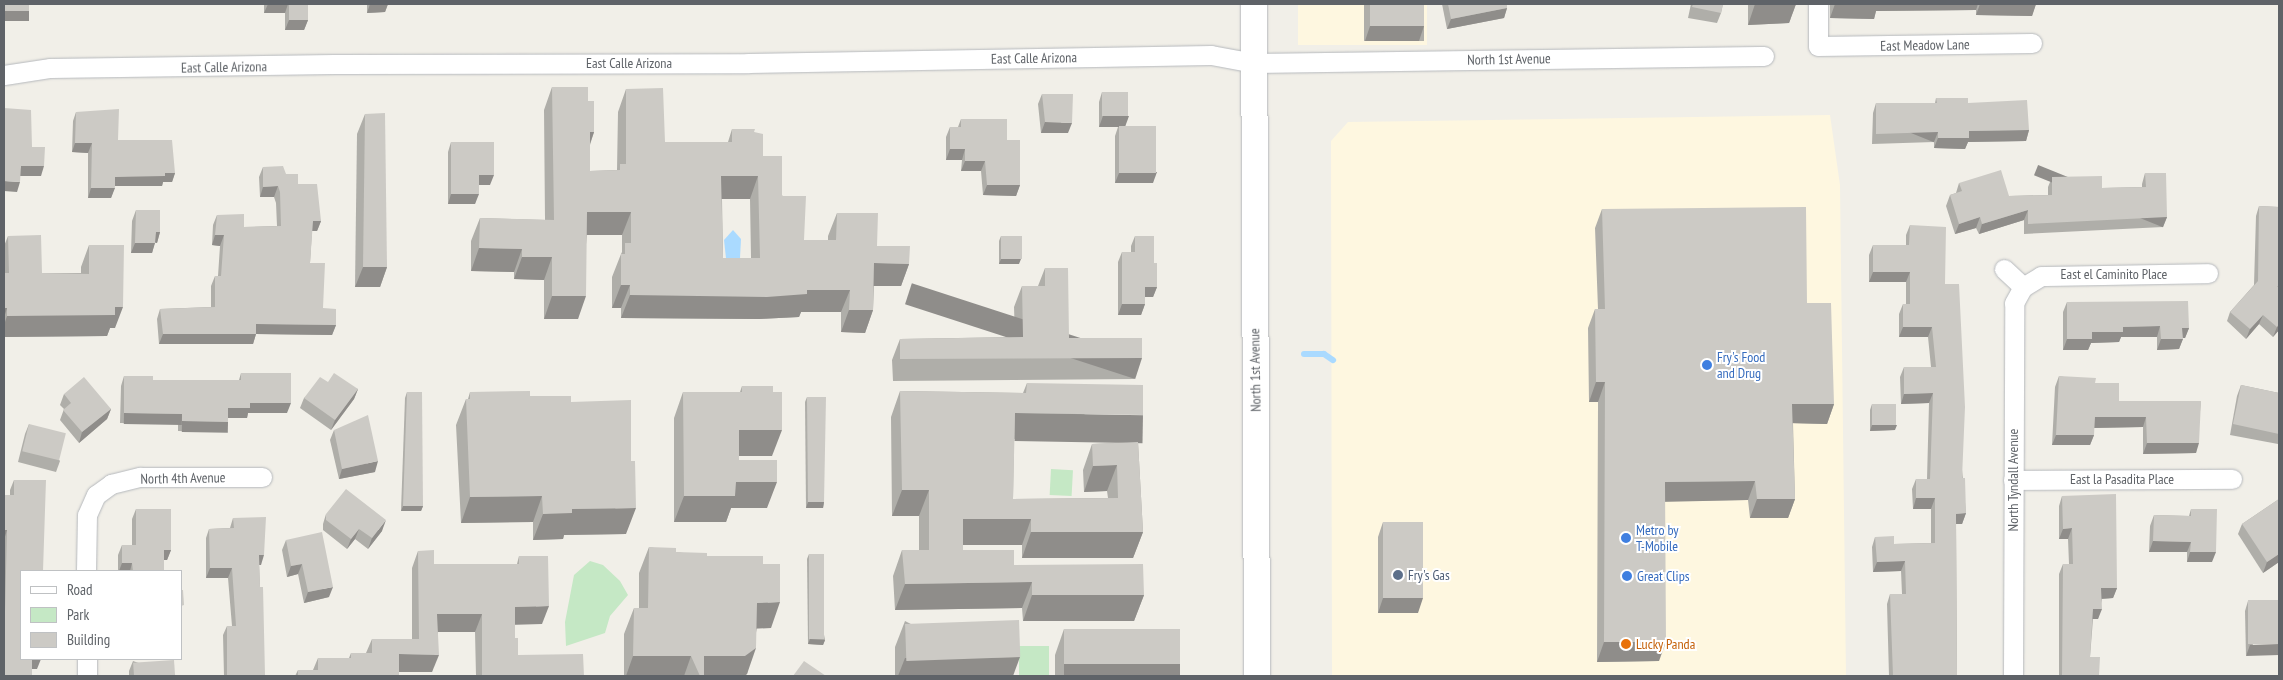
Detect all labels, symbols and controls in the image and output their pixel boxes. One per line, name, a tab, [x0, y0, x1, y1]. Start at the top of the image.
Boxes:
street label: East Meadow Lane	[1880, 36, 1970, 54]
street label: East Calle Arizona	[991, 49, 1077, 67]
street label: North 1st Avenue	[1467, 50, 1551, 68]
street label: East Calle Arizona	[586, 55, 672, 71]
street label: East Calle Arizona	[181, 58, 267, 76]
street label: East el Caminito Place	[2061, 266, 2167, 282]
street label: North 1st Avenue	[1246, 328, 1264, 412]
place label: Fry's Food and Drug	[1717, 349, 1765, 382]
marker: Fry's Food and Drug	[1701, 359, 1713, 371]
street label: North Tyndall Avenue	[2005, 428, 2021, 532]
street label: North 4th Avenue	[140, 469, 226, 487]
street label: East la Pasadita Place	[2070, 471, 2174, 487]
place label: Metro by T-Mobile	[1636, 522, 1679, 554]
marker: Metro by T-Mobile	[1620, 532, 1632, 544]
place label: Fry's Gas	[1408, 567, 1450, 583]
place label: Great Clips	[1637, 568, 1689, 584]
marker: Fry's Gas	[1392, 569, 1404, 581]
legend	[20, 570, 182, 660]
marker: Great Clips	[1621, 570, 1633, 582]
text: Road	[67, 580, 93, 599]
text: Park	[67, 605, 89, 624]
text: Building	[67, 630, 110, 649]
place label: Lucky Panda	[1636, 636, 1696, 652]
marker: Lucky Panda	[1620, 638, 1632, 650]

